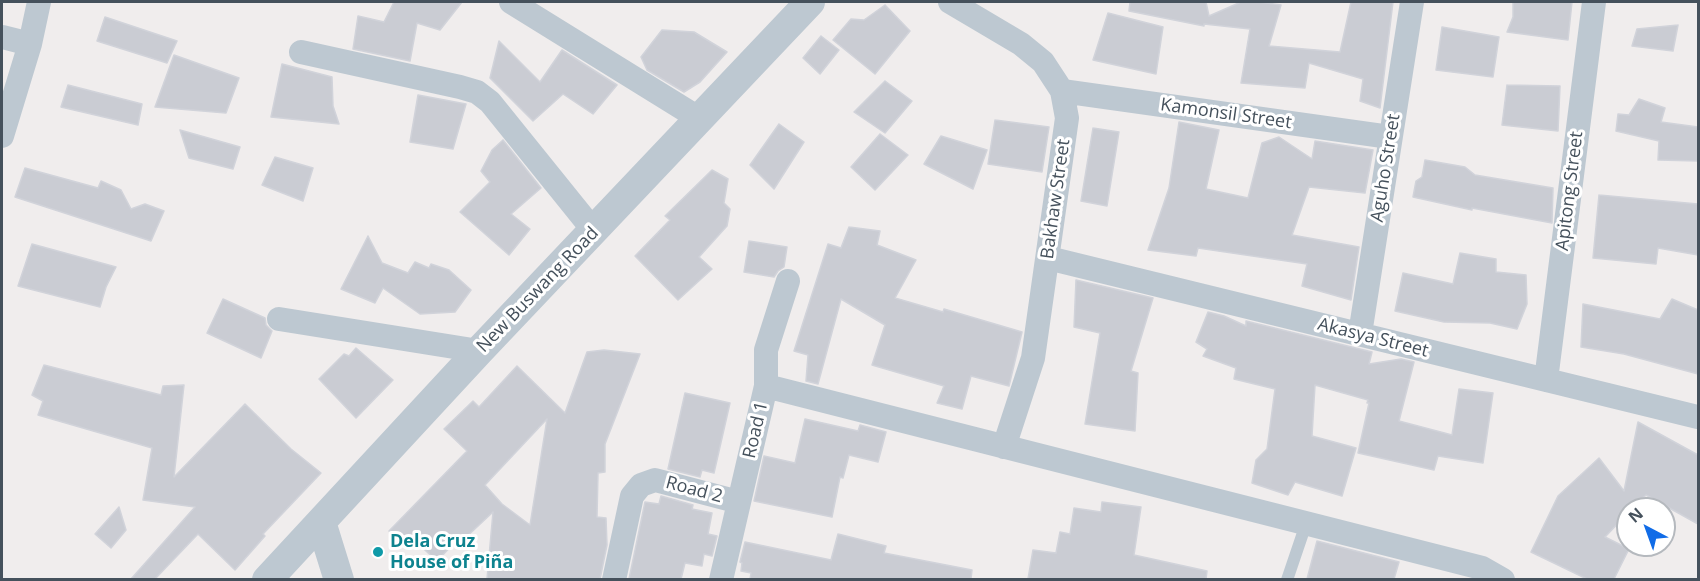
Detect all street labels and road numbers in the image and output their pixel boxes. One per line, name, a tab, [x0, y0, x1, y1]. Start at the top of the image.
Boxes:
street label: Kamonsil Street	[1159, 94, 1293, 134]
street label: Aguho Street	[1367, 112, 1405, 224]
street label: Apitong Street	[1552, 130, 1588, 252]
street label: Bakhaw Street	[1037, 138, 1075, 260]
street label: New Buswang Road	[473, 223, 603, 357]
street label: Akasya Street	[1315, 314, 1431, 362]
street label: Road 1	[739, 399, 773, 461]
street label: Road 2	[663, 472, 725, 508]

